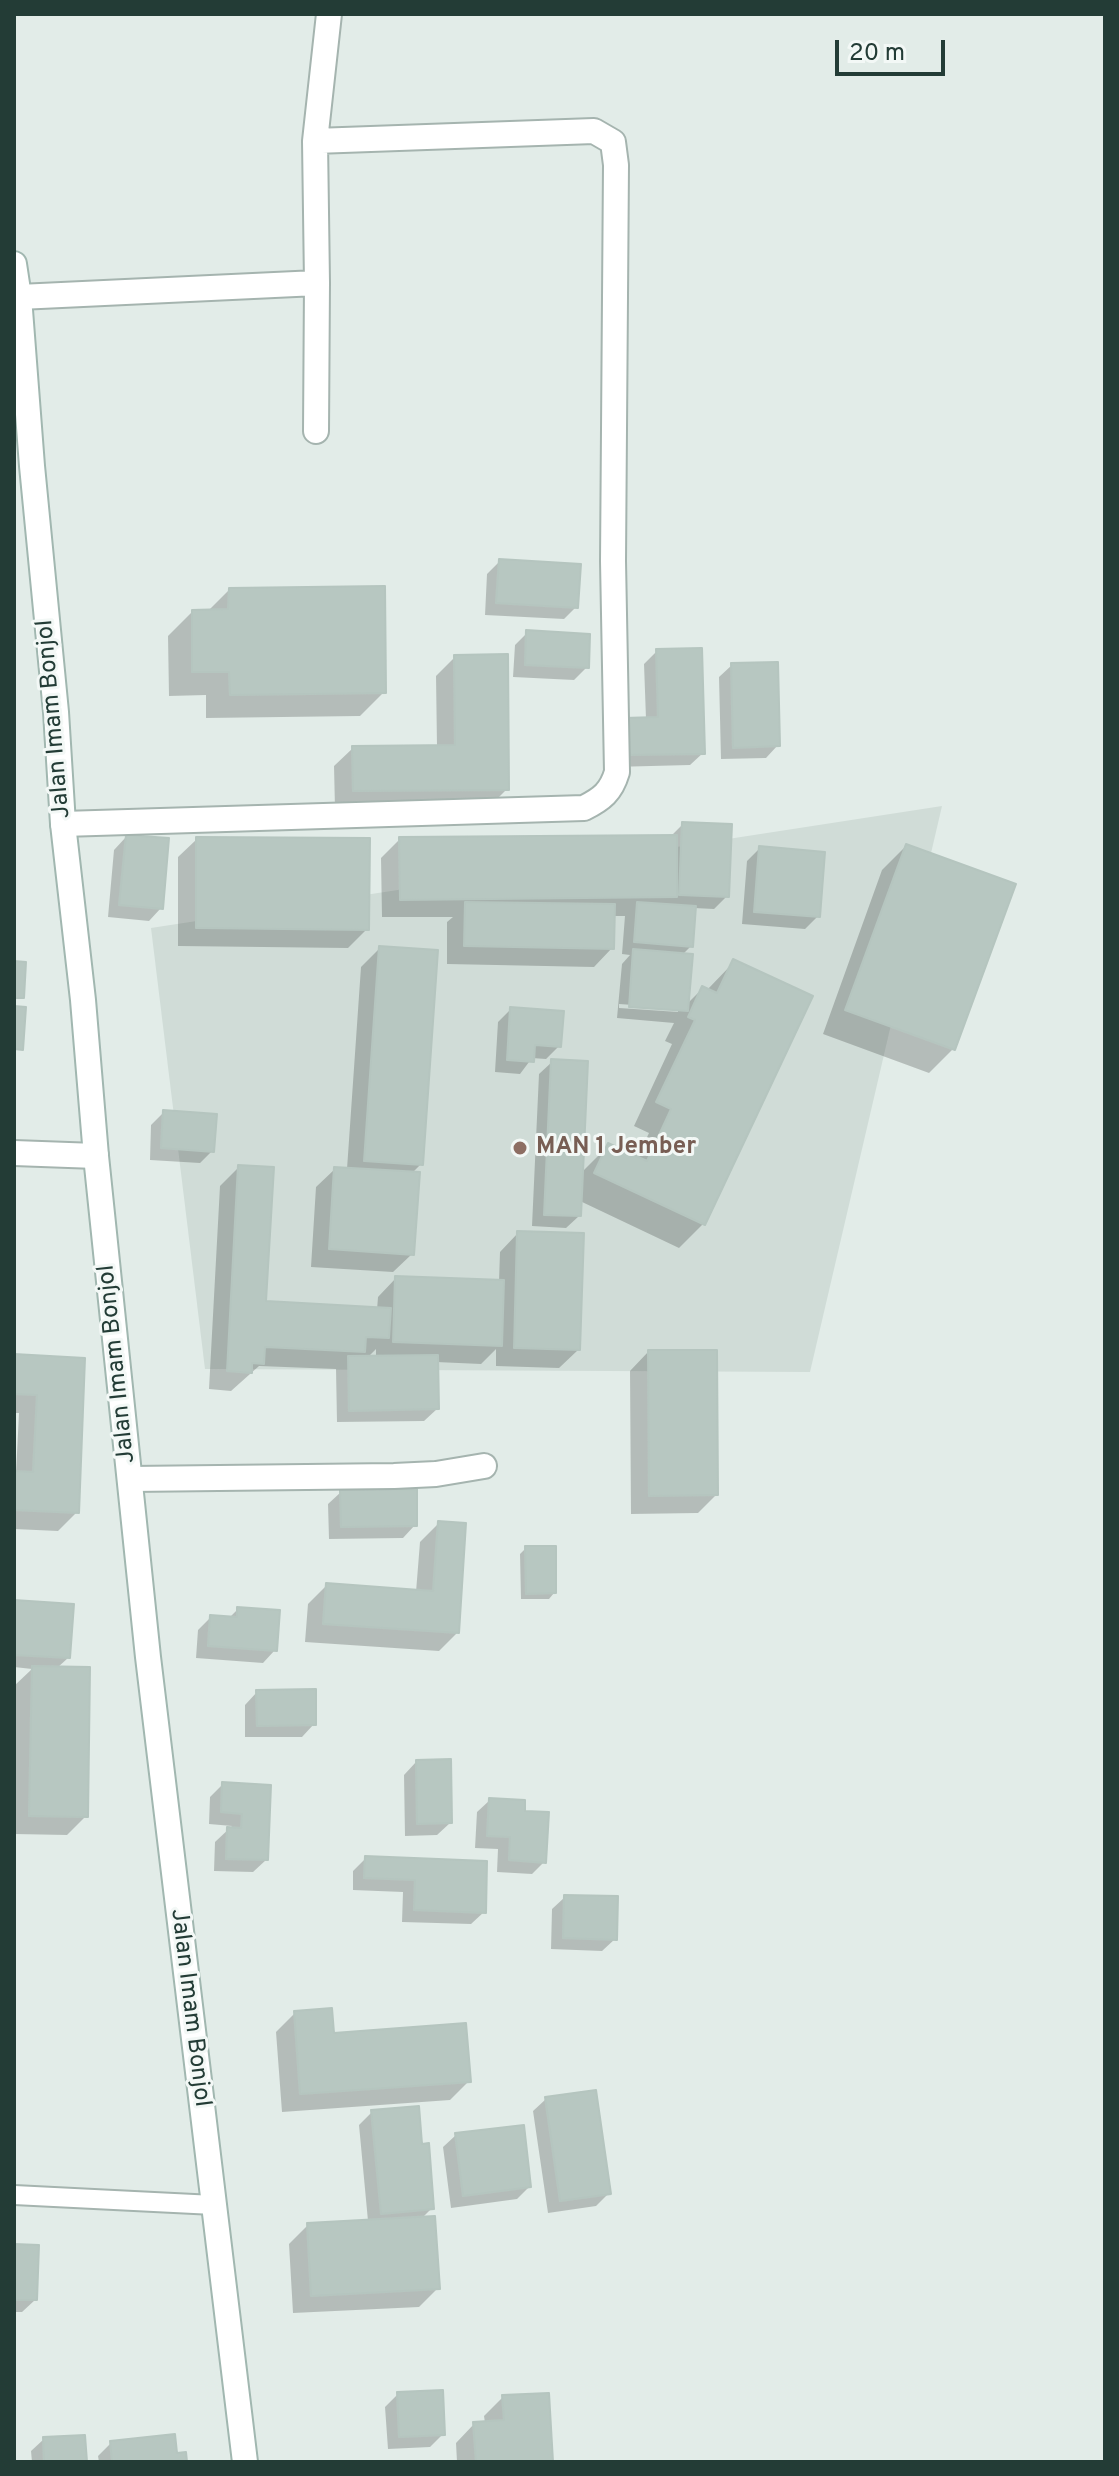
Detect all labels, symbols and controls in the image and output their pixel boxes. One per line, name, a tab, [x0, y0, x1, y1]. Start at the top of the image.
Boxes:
scale bar	[839, 24, 949, 74]
text: 20 m	[849, 39, 905, 69]
street label: Jalan Imam Bonjol	[32, 618, 78, 820]
place label: MAN 1 Jember	[536, 1134, 696, 1162]
marker: MAN 1 Jember	[511, 1139, 529, 1157]
street label: Jalan Imam Bonjol	[93, 1263, 143, 1465]
street label: Jalan Imam Bonjol	[163, 1907, 215, 2109]

